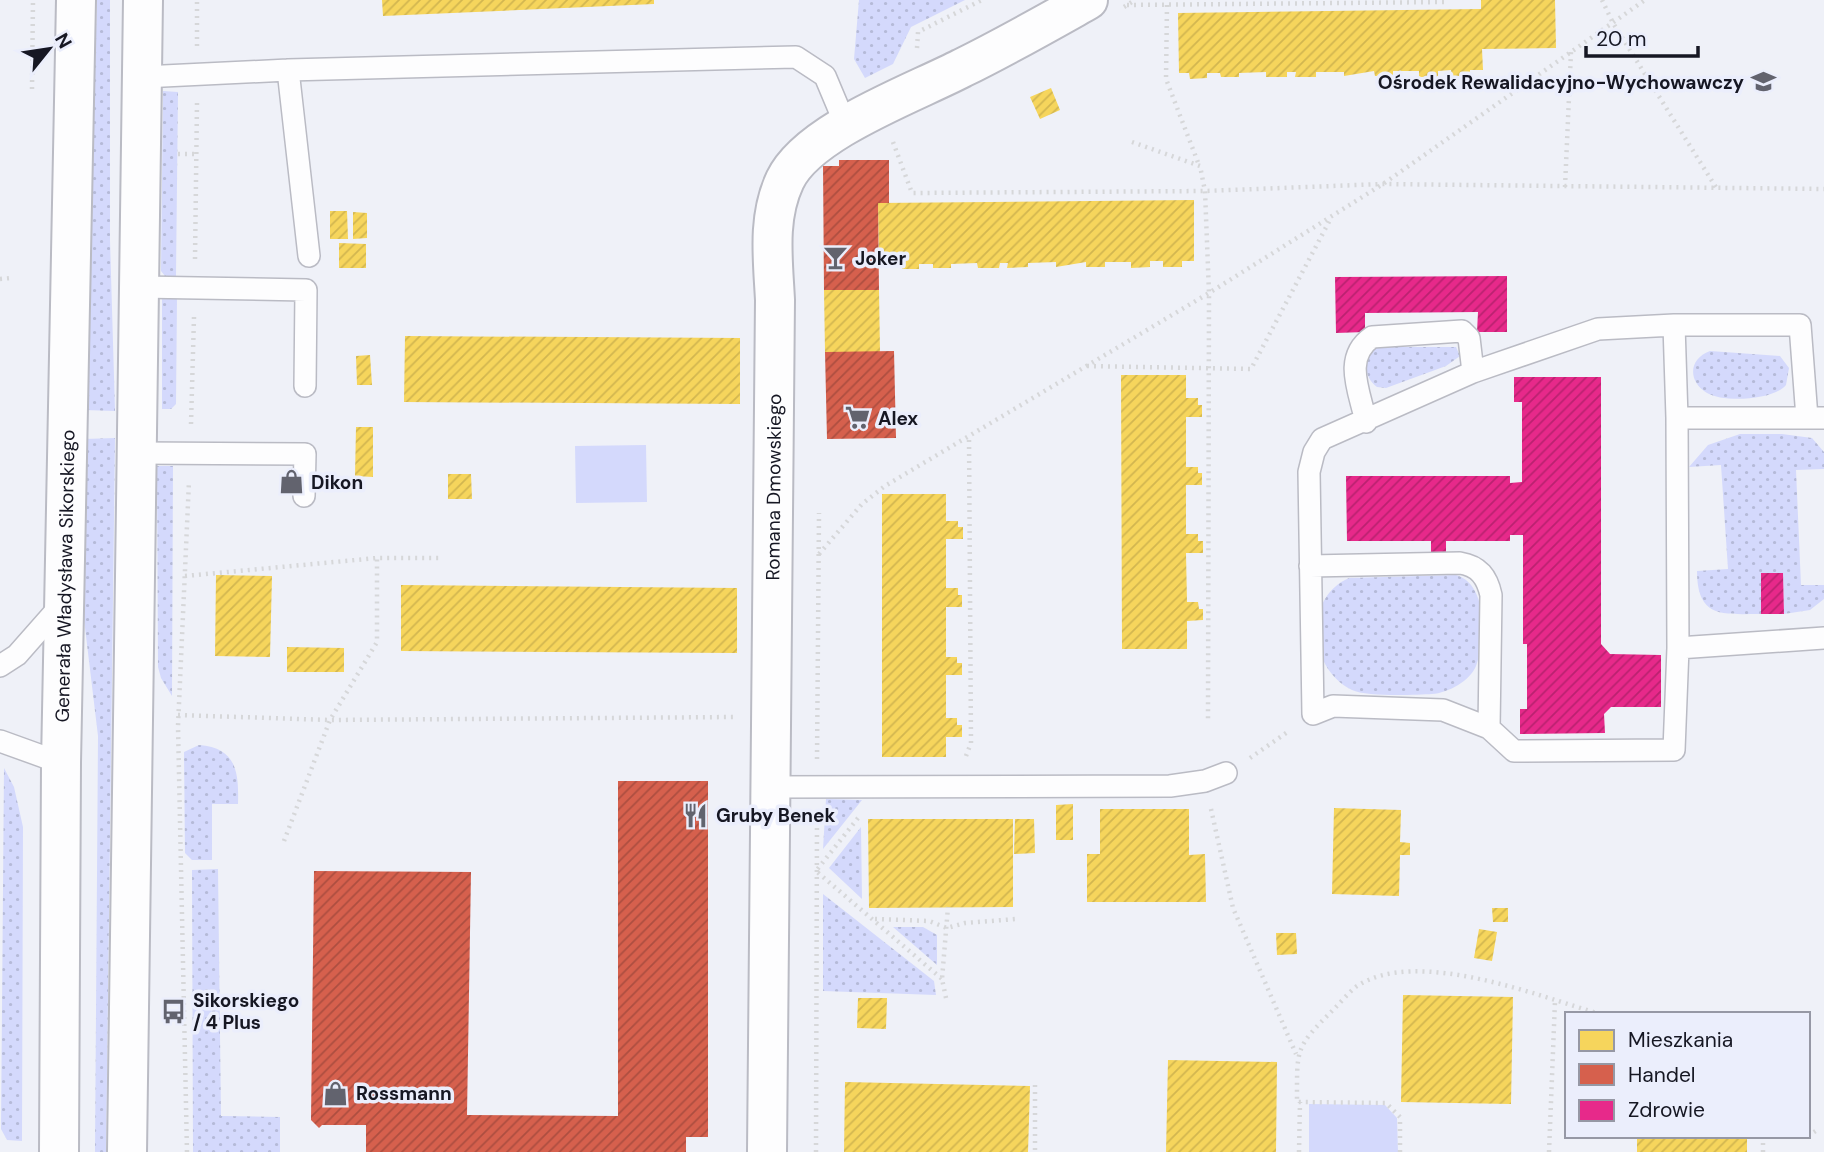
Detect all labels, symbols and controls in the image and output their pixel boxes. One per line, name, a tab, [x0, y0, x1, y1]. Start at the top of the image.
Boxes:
north arrow	[14, 14, 84, 84]
scale bar	[1586, 14, 1698, 58]
text: 20 m	[1596, 25, 1647, 53]
text: N	[49, 28, 78, 53]
school or university icon: Ośrodek Rewalidacyjno-Wychowawczy	[1750, 68, 1778, 96]
place label: Ośrodek Rewalidacyjno-Wychowawczy	[1378, 70, 1745, 95]
bar icon: Joker	[821, 244, 849, 272]
place label: Joker	[855, 246, 906, 271]
street label: Romana Dmowskiego	[760, 393, 787, 581]
supermarket icon: Alex	[844, 404, 872, 432]
place label: Alex	[878, 406, 918, 431]
street label: Generała Władysława Sikorskiego	[50, 429, 81, 723]
shop icon: Dikon	[277, 468, 305, 496]
place label: Dikon	[311, 470, 363, 495]
restaurant icon: Gruby Benek	[682, 801, 710, 829]
place label: Gruby Benek	[716, 803, 835, 828]
place label: Sikorskiego / 4 Plus	[193, 988, 299, 1035]
bus stop icon: Sikorskiego / 4 Plus	[159, 997, 187, 1025]
legend	[1565, 1012, 1810, 1138]
text: Mieszkania	[1628, 1026, 1733, 1054]
text: Handel	[1628, 1061, 1696, 1089]
shop icon: Rossmann	[322, 1079, 350, 1107]
place label: Rossmann	[356, 1081, 452, 1106]
text: Zdrowie	[1628, 1096, 1705, 1124]

